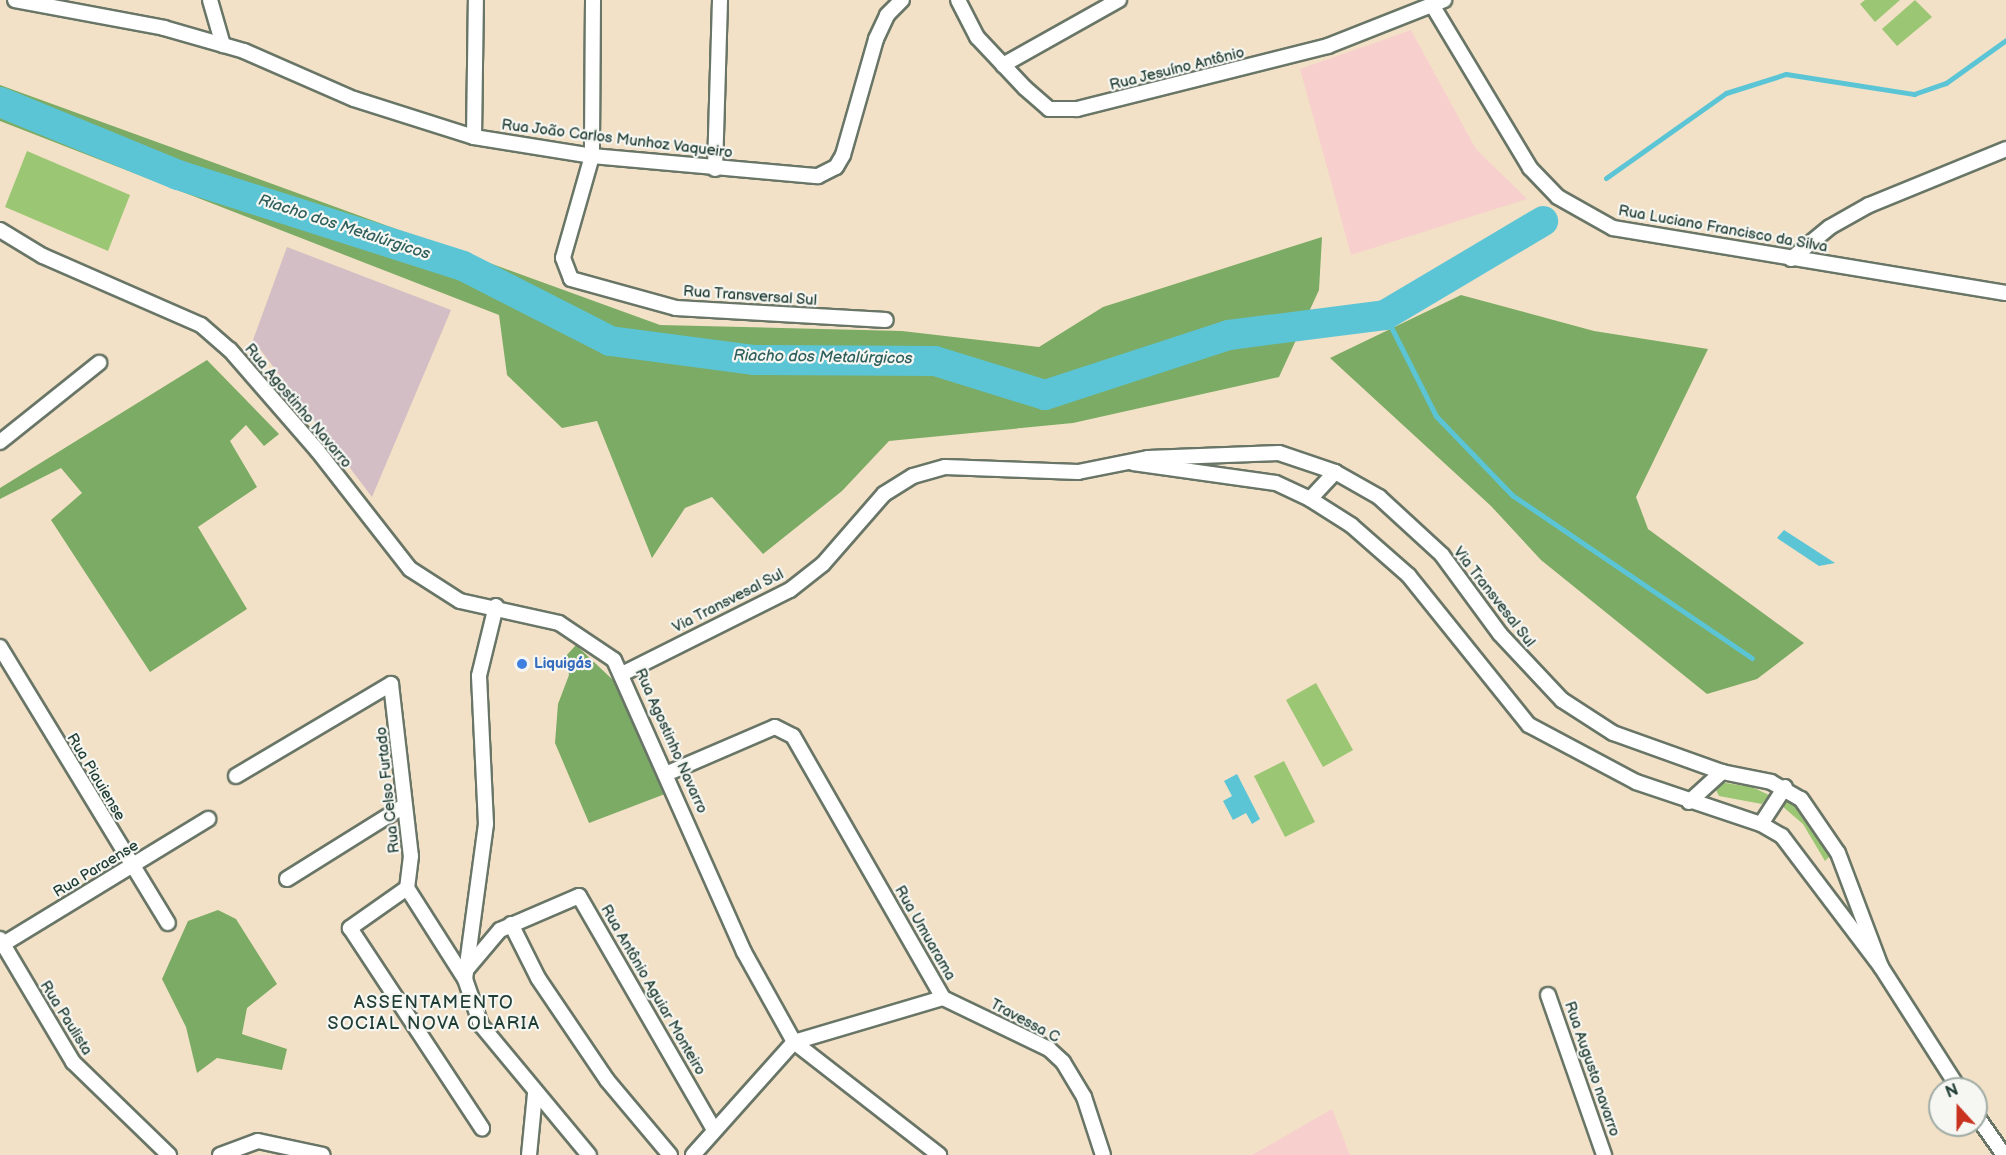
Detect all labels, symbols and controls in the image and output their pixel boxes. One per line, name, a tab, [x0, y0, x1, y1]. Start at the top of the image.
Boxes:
street label: Rua Jesuíno Antônio	[1107, 43, 1247, 95]
street label: Rua João Carlos Munhoz Vaqueiro	[500, 116, 734, 162]
water label: Riacho dos Metalúrgicos	[256, 191, 432, 265]
street label: Rua Luciano Francisco da Silva	[1617, 202, 1829, 256]
street label: Rua Transversal Sul	[682, 282, 818, 310]
street label: Rua Agostinho Navarro	[241, 340, 355, 472]
water label: Riacho dos Metalúrgicos	[733, 347, 913, 369]
street label: Via Transvesal Sul	[1449, 543, 1539, 651]
street label: Via Transvesal Sul	[669, 565, 787, 637]
place label: Liquigás	[534, 655, 592, 673]
marker: Liquigás	[515, 657, 529, 671]
street label: Rua Agostinho Navarro	[631, 666, 711, 816]
street label: Rua Celso Furtado	[372, 726, 404, 854]
street label: Rua Piauiense	[63, 730, 129, 824]
street label: Rua Paraense	[50, 837, 142, 901]
street label: Rua Umuarama	[891, 883, 959, 983]
street label: Rua Antônio Aguiar Monteiro	[597, 902, 709, 1078]
street label: Rua Paulista	[36, 978, 96, 1058]
district label: ASSENTAMENTO SOCIAL NOVA OLARIA	[328, 993, 540, 1036]
street label: Travessa C	[987, 995, 1063, 1047]
street label: Rua Augusto navarro	[1560, 999, 1624, 1139]
north arrow	[1928, 1077, 1988, 1137]
text: N	[1943, 1081, 1961, 1103]

